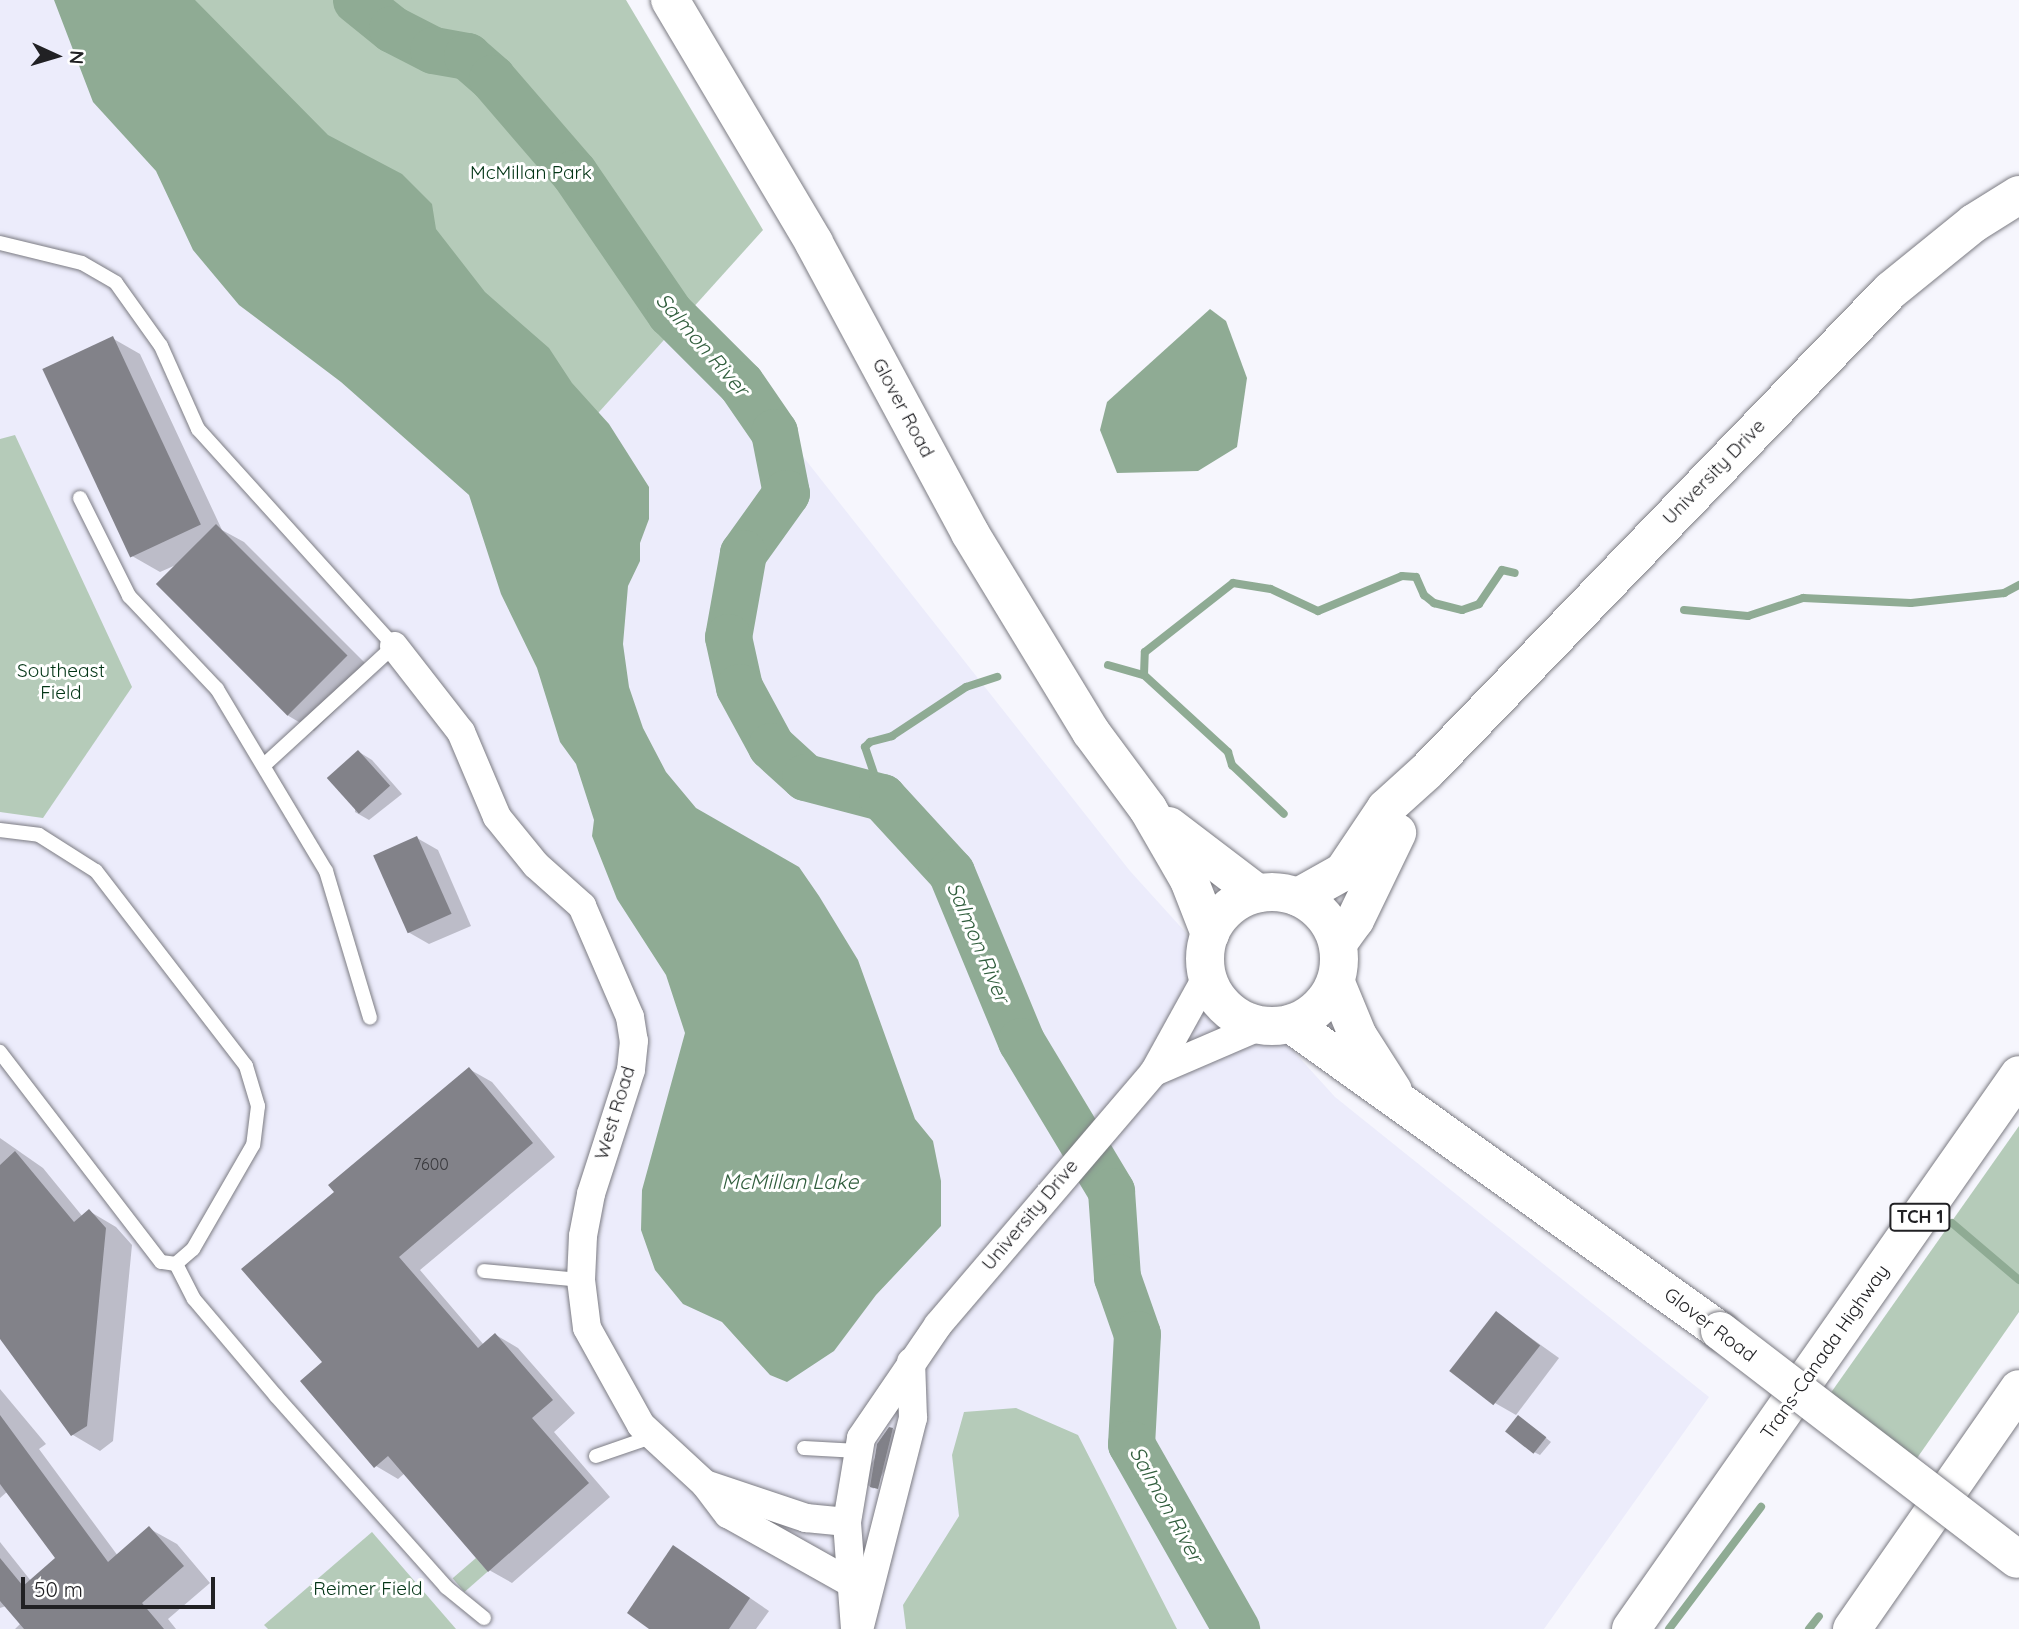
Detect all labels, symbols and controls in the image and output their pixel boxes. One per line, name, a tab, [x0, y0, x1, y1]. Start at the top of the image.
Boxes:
north arrow	[21, 21, 91, 91]
text: N	[64, 50, 89, 65]
park label: McMillan Park	[470, 162, 592, 184]
water label: Salmon River	[651, 287, 755, 401]
street label: Glover Road	[867, 354, 939, 462]
street label: University Drive	[1658, 415, 1770, 529]
park label: Southeast Field	[17, 660, 105, 704]
water label: Salmon River	[942, 878, 1016, 1006]
street label: West Road	[590, 1064, 640, 1162]
house number: 7600	[413, 1154, 449, 1174]
street label: University Drive	[977, 1155, 1083, 1275]
water label: McMillan Lake	[722, 1168, 858, 1194]
road number: TCH 1	[1888, 1202, 1952, 1232]
street label: Trans-Canada Highway	[1756, 1260, 1894, 1444]
street label: Glover Road	[1660, 1283, 1760, 1367]
water label: Salmon River	[1125, 1442, 1209, 1566]
scale bar	[24, 1562, 219, 1606]
text: 50 m	[34, 1576, 83, 1602]
park label: Reimer Field	[313, 1578, 423, 1600]

